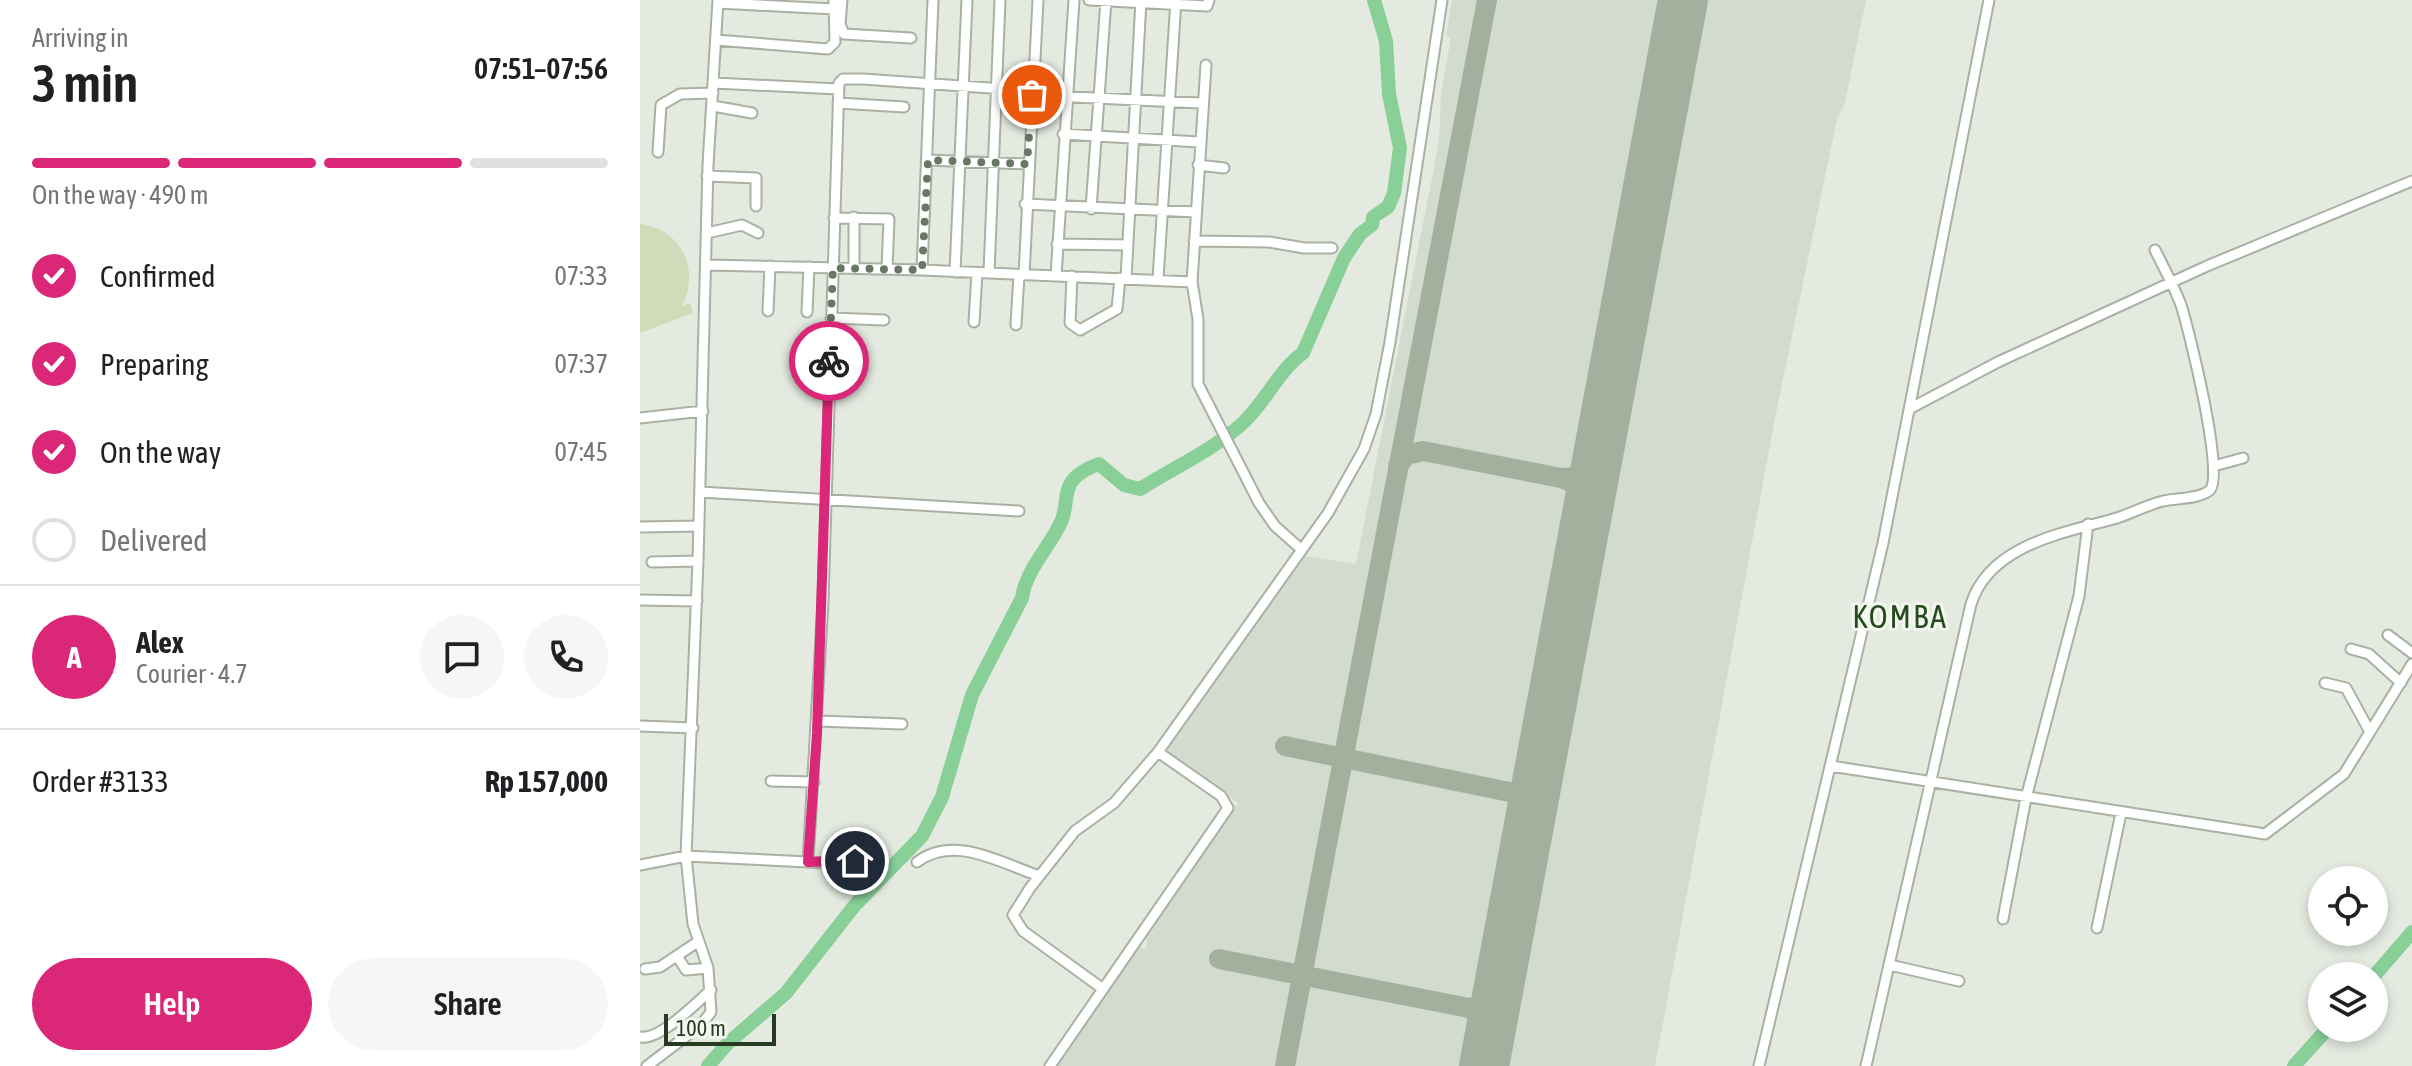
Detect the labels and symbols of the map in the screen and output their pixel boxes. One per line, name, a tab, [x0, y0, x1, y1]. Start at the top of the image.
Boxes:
pin	[998, 61, 1066, 129]
courier	[789, 321, 869, 401]
district label: KOMBA	[1852, 598, 1948, 635]
pin	[821, 827, 889, 895]
scale bar	[664, 1010, 776, 1046]

